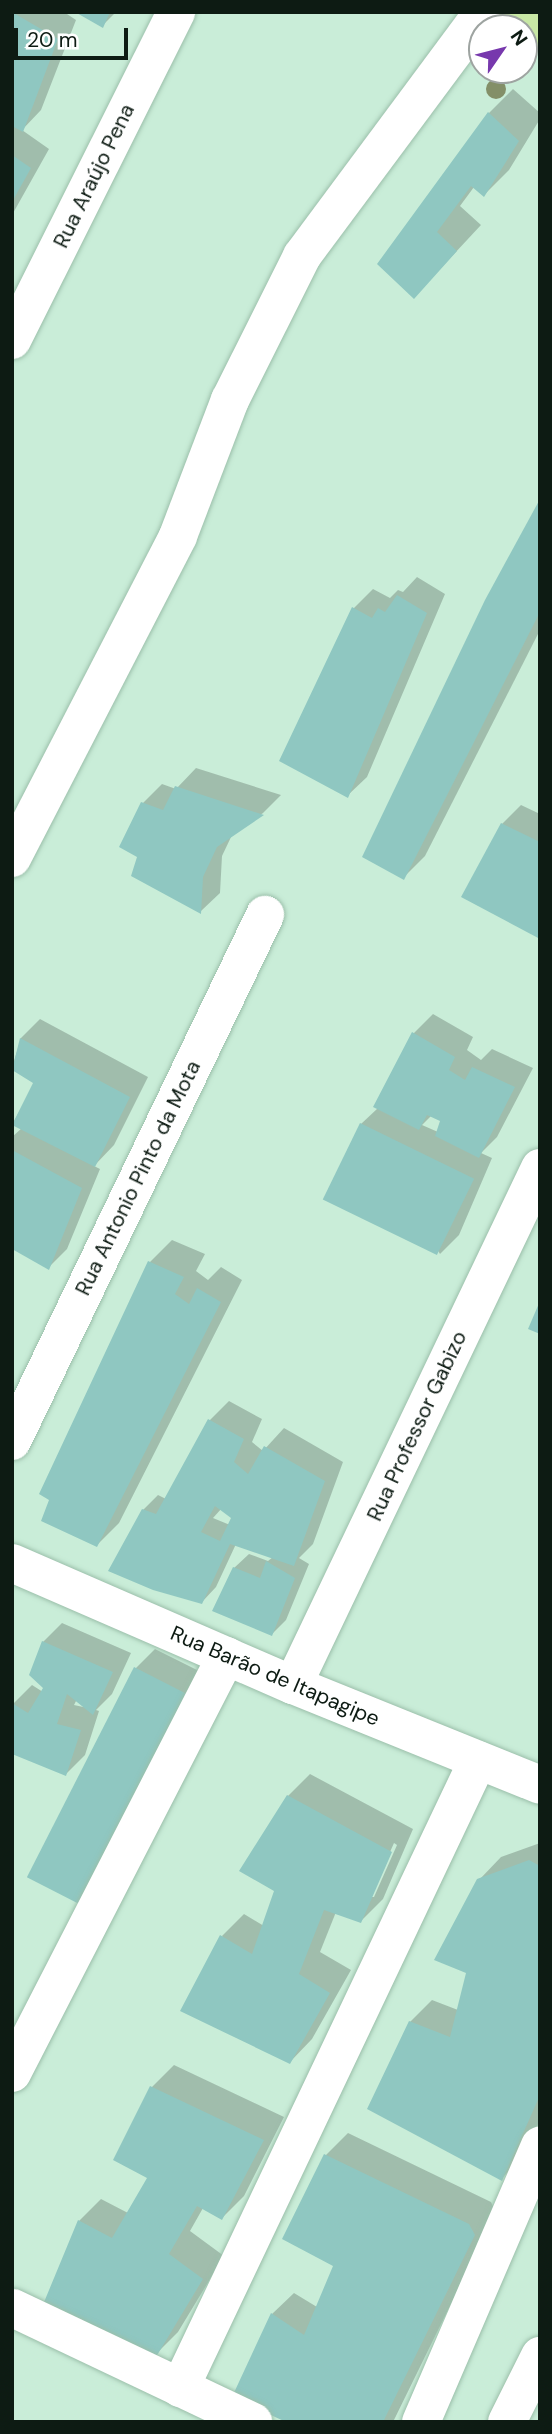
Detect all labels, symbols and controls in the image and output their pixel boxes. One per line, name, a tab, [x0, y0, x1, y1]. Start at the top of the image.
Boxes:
scale bar	[18, 14, 131, 58]
north arrow	[468, 14, 538, 84]
text: N	[505, 25, 533, 51]
text: 20 m	[27, 26, 78, 54]
street label: Rua Araújo Pena	[48, 100, 140, 252]
street label: Rua Antonio Pinto da Mota	[70, 1057, 206, 1299]
street label: Rua Professor Gabizo	[362, 1327, 472, 1525]
street label: Rua Barão de Itapagipe	[167, 1621, 383, 1731]

